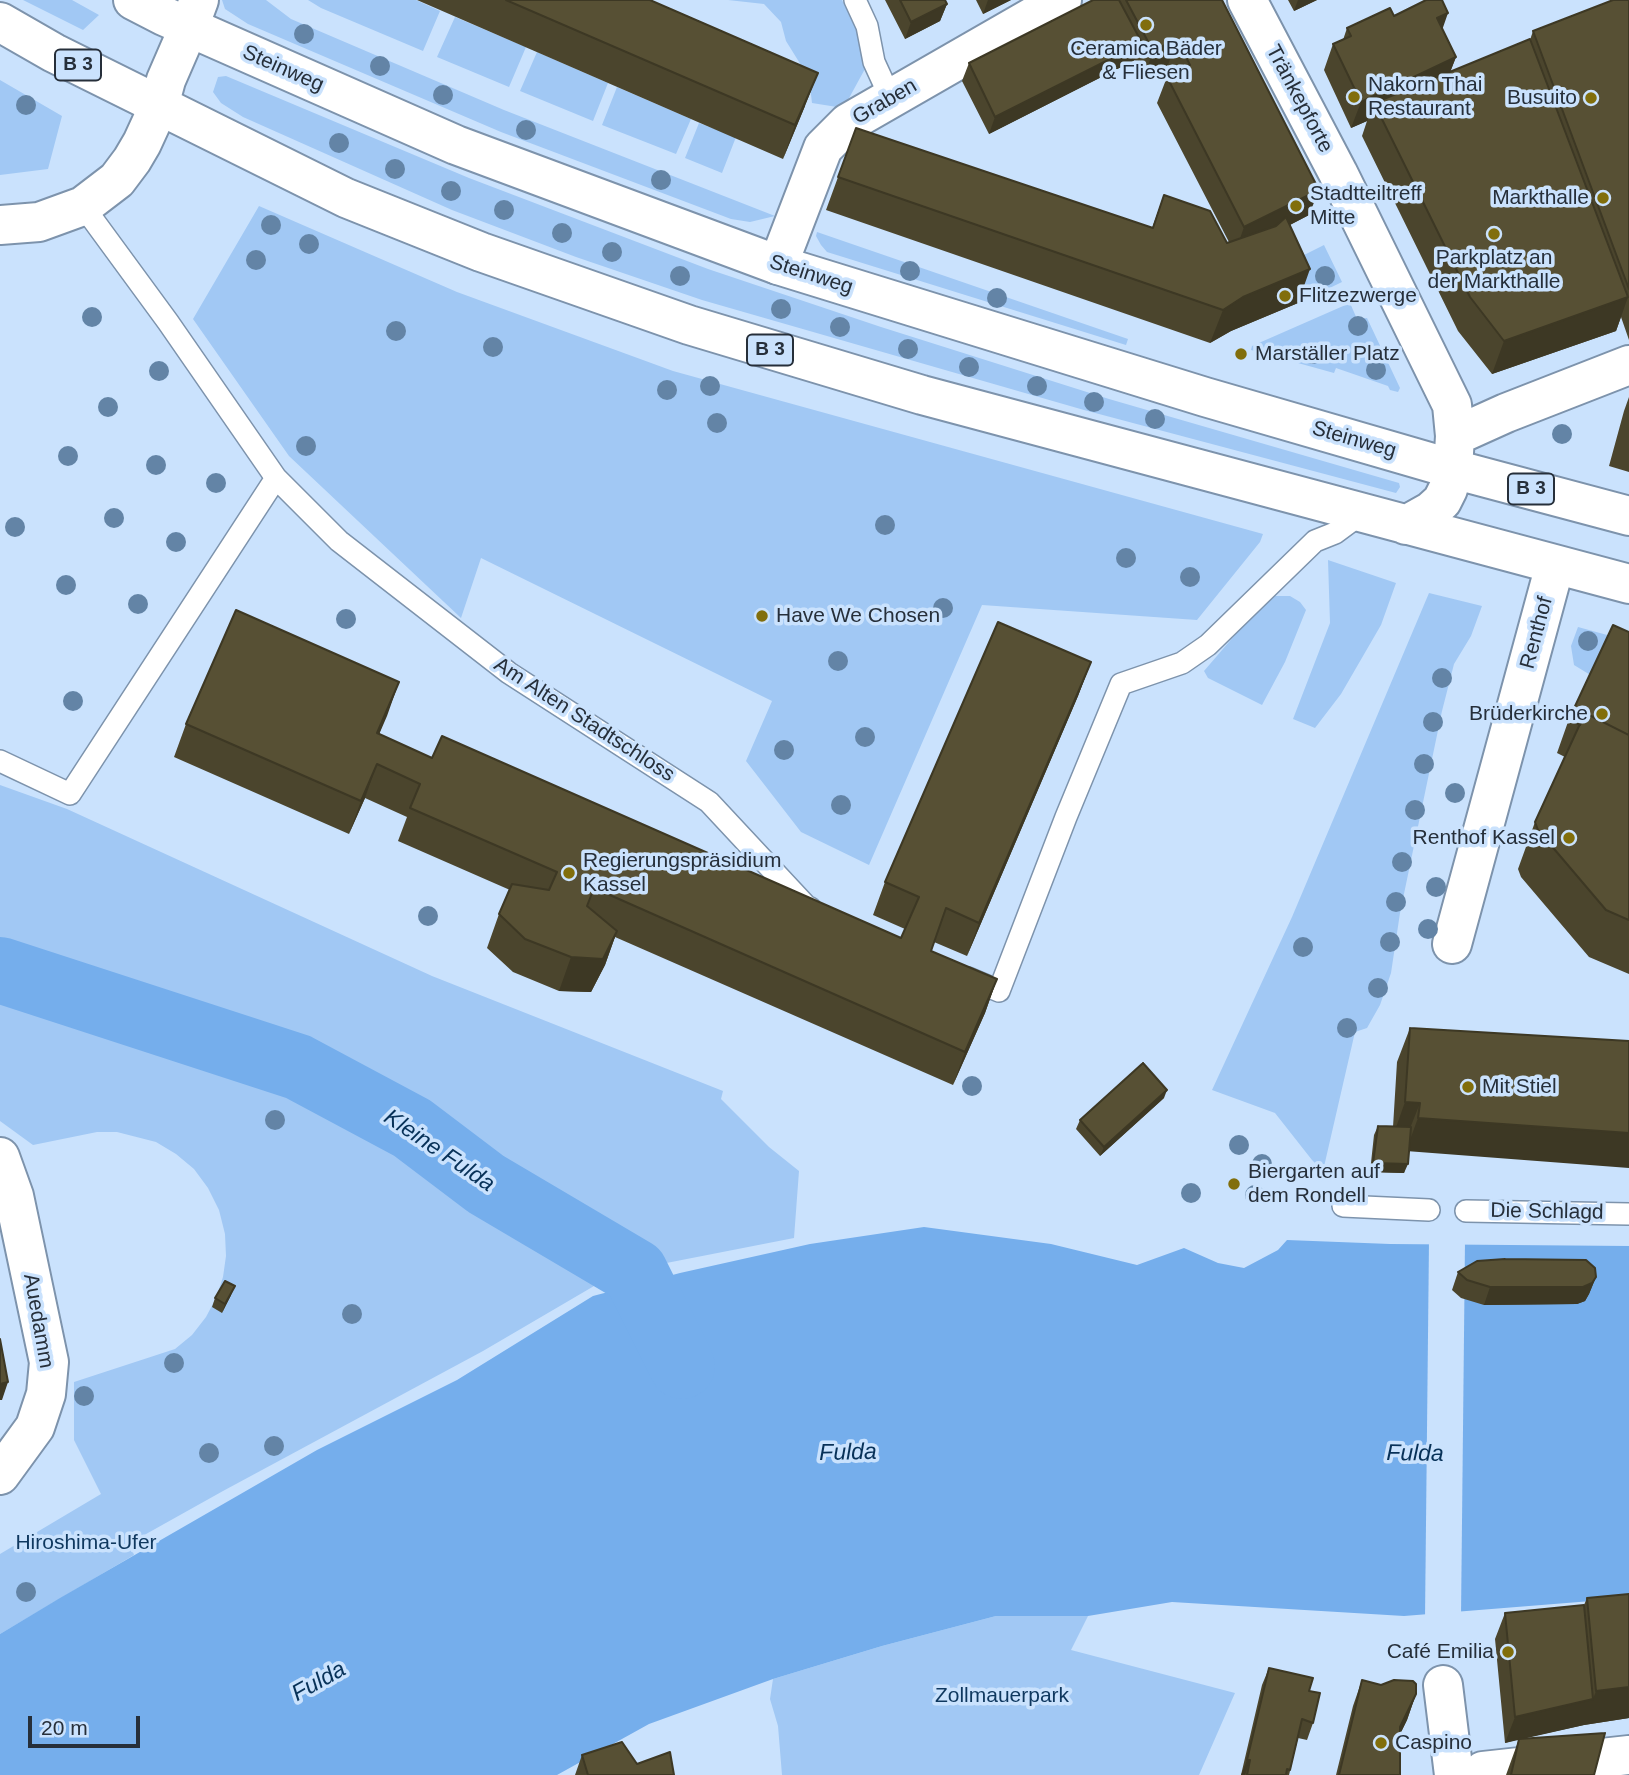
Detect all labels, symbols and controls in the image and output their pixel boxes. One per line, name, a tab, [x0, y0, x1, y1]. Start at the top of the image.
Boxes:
marker: Ceramica Bäder & Fliesen	[1138, 17, 1154, 33]
place label: Ceramica Bäder & Fliesen	[1070, 36, 1222, 86]
street label: Steinweg	[238, 40, 328, 98]
street label: Tränkepforte	[1260, 41, 1338, 157]
road number: B 3	[55, 50, 101, 80]
place label: Nakorn Thai Restaurant	[1368, 72, 1482, 122]
street label: Graben	[848, 74, 922, 130]
place label: Busuito	[1507, 85, 1577, 111]
marker: Nakorn Thai Restaurant	[1346, 89, 1362, 105]
marker: Busuito	[1583, 90, 1599, 106]
place label: Stadtteiltreff Mitte	[1310, 181, 1422, 231]
place label: Markthalle	[1492, 185, 1589, 211]
marker: Markthalle	[1595, 190, 1611, 206]
marker: Stadtteiltreff Mitte	[1288, 198, 1304, 214]
marker: Parkplatz an der Markthalle	[1486, 226, 1502, 242]
place label: Parkplatz an der Markthalle	[1427, 245, 1561, 295]
street label: Steinweg	[766, 250, 856, 300]
place label: Flitzezwerge	[1299, 283, 1417, 309]
marker: Flitzezwerge	[1277, 288, 1293, 304]
road number: B 3	[747, 334, 793, 366]
place label: Marställer Platz	[1255, 341, 1400, 367]
marker: Marställer Platz	[1233, 346, 1249, 362]
street label: Steinweg	[1309, 416, 1399, 464]
road number: B 3	[1508, 474, 1554, 504]
street label: Renthof	[1515, 594, 1559, 672]
place label: Have We Chosen	[776, 603, 940, 629]
marker: Have We Chosen	[754, 608, 770, 624]
street label: Am Alten Stadtschloss	[489, 652, 679, 788]
place label: Brüderkirche	[1469, 701, 1588, 727]
marker: Brüderkirche	[1594, 706, 1610, 722]
place label: Renthof Kassel	[1413, 825, 1555, 851]
marker: Renthof Kassel	[1561, 830, 1577, 846]
place label: Regierungspräsidium Kassel	[583, 848, 781, 898]
marker: Regierungspräsidium Kassel	[561, 865, 577, 881]
place label: Mit Stiel	[1482, 1074, 1557, 1100]
marker: Mit Stiel	[1460, 1079, 1476, 1095]
water label: Kleine Fulda	[378, 1104, 500, 1198]
place label: Biergarten auf dem Rondell	[1248, 1159, 1380, 1209]
marker: Biergarten auf dem Rondell	[1226, 1176, 1242, 1192]
street label: Die Schlagd	[1490, 1198, 1604, 1226]
street label: Auedamm	[17, 1272, 59, 1370]
water label: Fulda	[819, 1439, 877, 1467]
water label: Fulda	[1386, 1440, 1444, 1468]
park label: Hiroshima-Ufer	[15, 1530, 157, 1556]
place label: Café Emilia	[1387, 1639, 1494, 1665]
marker: Café Emilia	[1500, 1644, 1516, 1660]
water label: Fulda	[287, 1656, 351, 1708]
park label: Zollmauerpark	[935, 1683, 1069, 1709]
scale bar	[32, 1702, 144, 1746]
text: 20 m	[41, 1716, 88, 1739]
place label: Caspino	[1395, 1730, 1472, 1756]
marker: Caspino	[1373, 1735, 1389, 1751]

